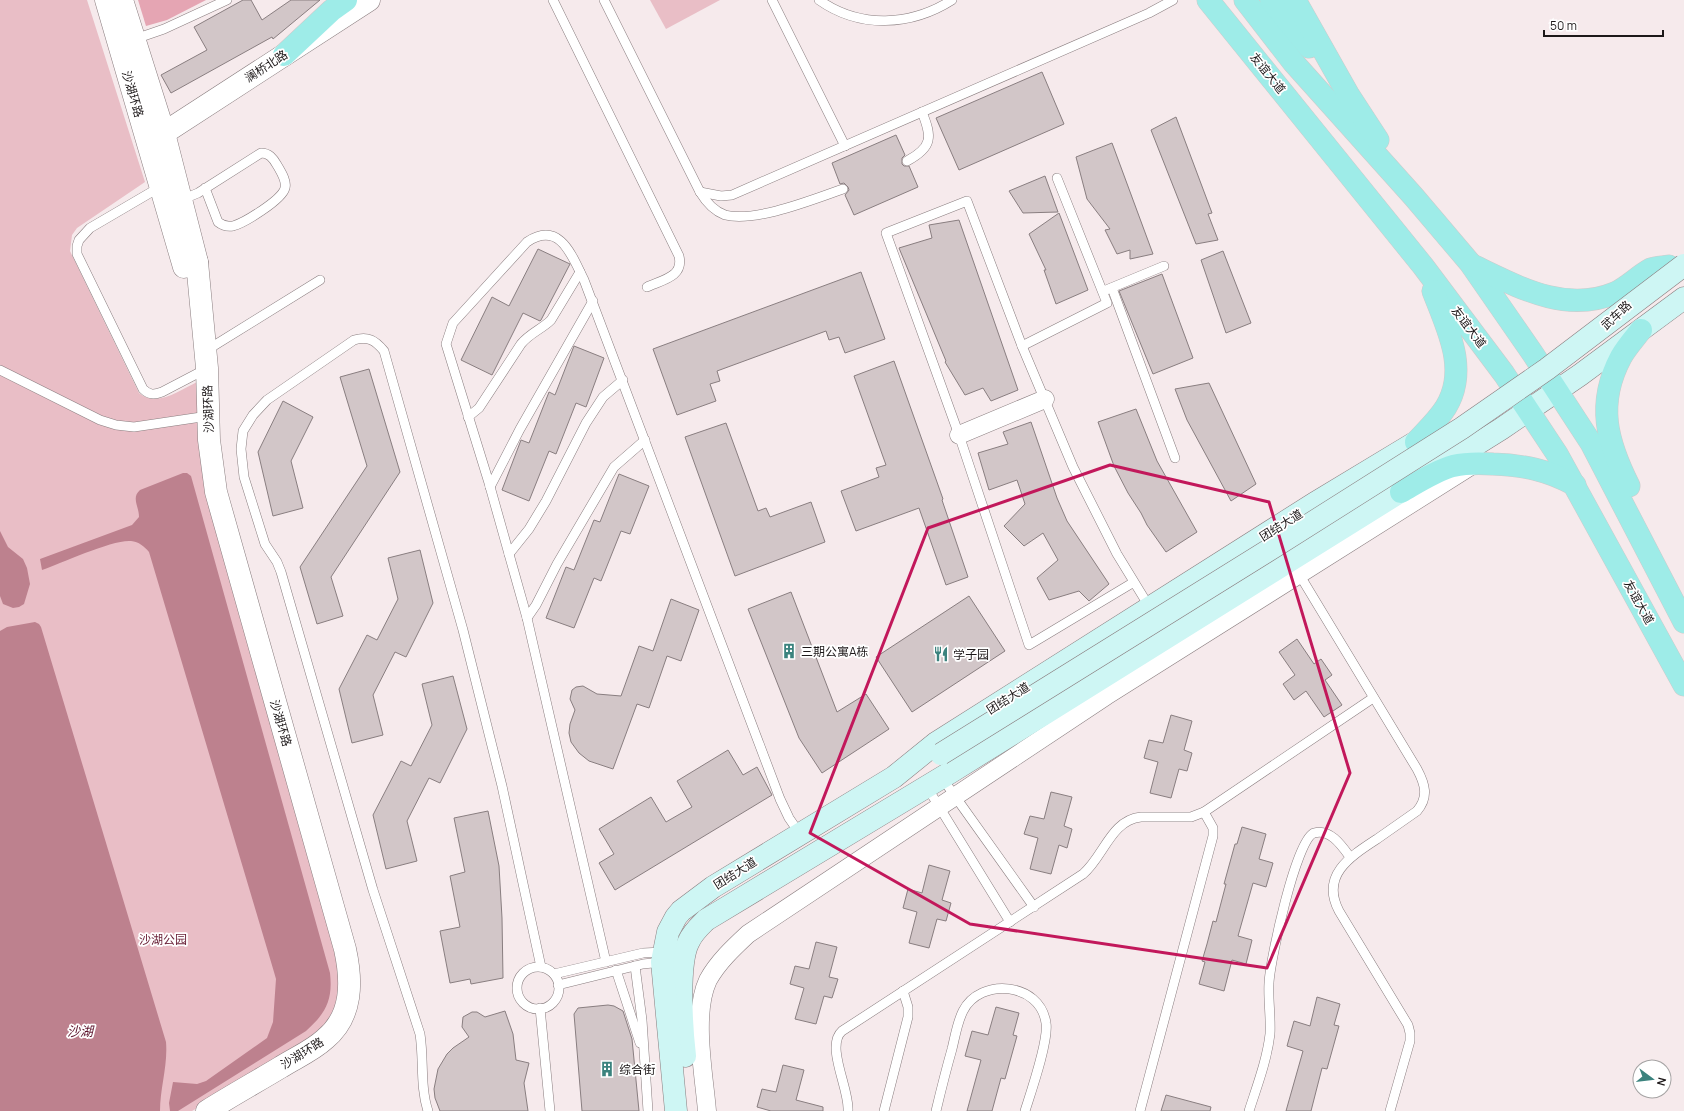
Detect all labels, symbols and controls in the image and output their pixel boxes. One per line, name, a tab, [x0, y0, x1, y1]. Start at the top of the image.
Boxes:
scale bar	[1544, 12, 1663, 38]
text: 50 m	[1550, 17, 1577, 34]
street label: 澜桥北路	[241, 46, 291, 86]
street label: 友谊大道	[1246, 49, 1290, 97]
street label: 沙湖环路	[118, 69, 148, 119]
street label: 武车路	[1597, 297, 1635, 333]
street label: 友谊大道	[1448, 303, 1490, 351]
street label: 沙湖环路	[199, 385, 217, 433]
street label: 团结大道	[1256, 505, 1306, 545]
street label: 友谊大道	[1620, 577, 1658, 627]
building icon: 三期公寓A栋	[780, 642, 798, 660]
place label: 三期公寓A栋	[801, 643, 869, 660]
restaurant icon: 学子园	[932, 645, 950, 663]
place label: 学子园	[953, 646, 989, 663]
street label: 团结大道	[983, 678, 1033, 718]
street label: 沙湖环路	[266, 698, 296, 748]
street label: 团结大道	[710, 853, 760, 893]
park label: 沙湖公园	[139, 931, 187, 948]
water label: 沙湖	[67, 1022, 95, 1040]
street label: 沙湖环路	[277, 1033, 327, 1073]
north arrow	[1632, 1059, 1672, 1099]
building icon: 综合街	[598, 1060, 616, 1078]
place label: 综合街	[619, 1061, 655, 1078]
text: N	[1654, 1076, 1670, 1088]

